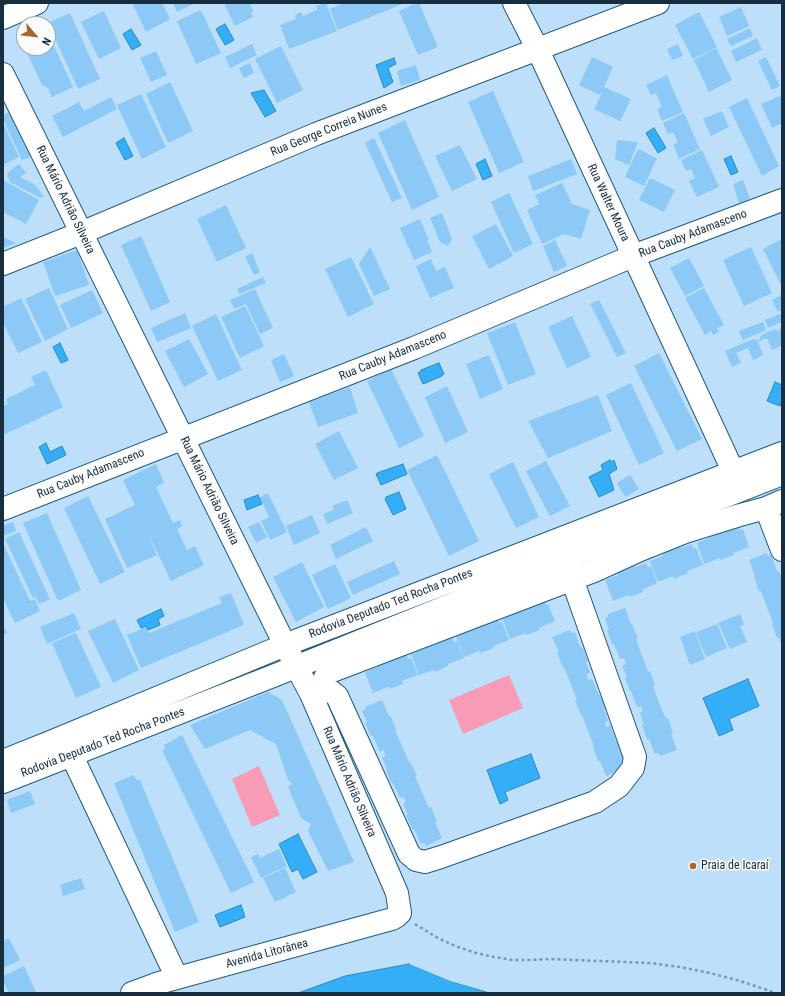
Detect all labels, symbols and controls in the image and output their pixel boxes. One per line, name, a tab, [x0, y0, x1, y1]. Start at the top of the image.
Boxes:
north arrow	[16, 16, 56, 56]
text: N	[39, 35, 53, 47]
street label: Rua George Correia Nunes	[269, 100, 389, 160]
street label: Rua Mário Adrião Silveira	[32, 143, 98, 257]
street label: Rua Walter Moura	[584, 162, 632, 244]
street label: Rua Cauby Adamasceno	[637, 207, 749, 261]
street label: Rua Cauby Adamasceno	[337, 328, 449, 384]
street label: Rua Mário Adrião Silveira	[176, 434, 242, 548]
street label: Rua Cauby Adamasceno	[35, 446, 147, 502]
street label: Rodovia Deputado Ted Rocha Pontes	[307, 566, 475, 642]
street label: Rodovia Deputado Ted Rocha Pontes	[19, 705, 187, 781]
street label: Rua Mário Adrião Silveira	[319, 725, 379, 839]
place label: Praia de Icaraí	[701, 859, 769, 873]
marker: Praia de Icaraí	[688, 861, 698, 871]
street label: Avenida Litorânea	[224, 936, 310, 972]

